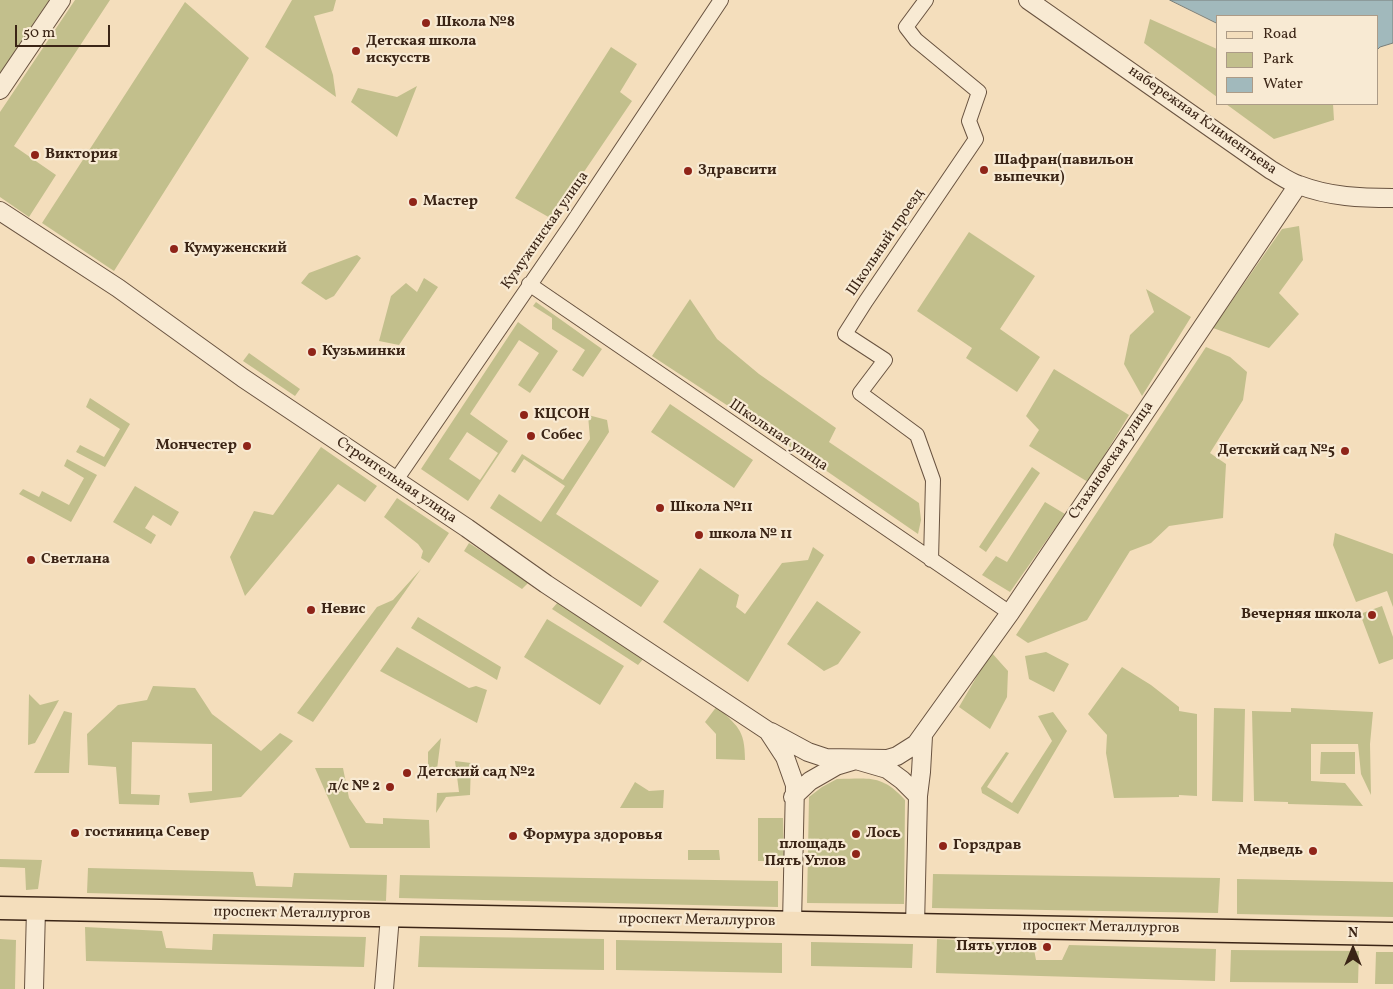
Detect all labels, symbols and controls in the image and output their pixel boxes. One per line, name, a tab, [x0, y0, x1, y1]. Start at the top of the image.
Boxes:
place label: Школа №8	[436, 14, 515, 32]
scale bar	[18, 15, 112, 47]
legend	[1216, 15, 1378, 105]
marker: Школа №8	[420, 17, 432, 29]
text: 50 m	[23, 23, 55, 44]
text: Road	[1263, 24, 1297, 45]
place label: Детская школа искусств	[366, 33, 476, 68]
marker: Детская школа искусств	[350, 45, 362, 57]
text: Park	[1263, 49, 1294, 70]
street label: набережная Климентьева	[1124, 63, 1280, 179]
text: Water	[1263, 74, 1303, 95]
place label: Виктория	[45, 146, 118, 164]
marker: Виктория	[29, 149, 41, 161]
place label: Шафран(павильон выпечки)	[994, 152, 1134, 187]
place label: Здравсити	[698, 162, 777, 180]
marker: Шафран(павильон выпечки)	[978, 164, 990, 176]
marker: Здравсити	[682, 165, 694, 177]
street label: Кумужинская улица	[498, 169, 594, 293]
street label: Школьный проезд	[843, 186, 929, 300]
place label: Мастер	[423, 193, 478, 211]
marker: Мастер	[407, 196, 419, 208]
place label: Кумуженский	[184, 240, 287, 258]
marker: Кумуженский	[168, 243, 180, 255]
place label: Кузьминки	[322, 343, 405, 361]
marker: Кузьминки	[306, 346, 318, 358]
street label: Школьная улица	[725, 396, 831, 476]
street label: Стахановская улица	[1066, 398, 1158, 524]
place label: КЦСОН	[534, 406, 590, 424]
marker: КЦСОН	[518, 409, 530, 421]
place label: Собес	[541, 427, 582, 445]
marker: Собес	[525, 430, 537, 442]
street label: Строительная улица	[332, 434, 460, 528]
place label: Мончестер	[156, 437, 237, 455]
marker: Мончестер	[241, 440, 253, 452]
place label: Детский сад №5	[1217, 442, 1335, 460]
marker: Детский сад №5	[1339, 445, 1351, 457]
place label: Школа №11	[670, 499, 753, 517]
marker: Школа №11	[654, 502, 666, 514]
place label: школа № 11	[709, 526, 792, 544]
marker: школа № 11	[693, 529, 705, 541]
place label: Светлана	[41, 551, 110, 569]
marker: Светлана	[25, 554, 37, 566]
place label: Невис	[321, 601, 366, 619]
marker: Невис	[305, 604, 317, 616]
place label: Вечерняя школа	[1241, 606, 1362, 624]
marker: Вечерняя школа	[1366, 609, 1378, 621]
place label: Детский сад №2	[417, 764, 535, 782]
marker: Детский сад №2	[401, 767, 413, 779]
place label: д/с № 2	[328, 778, 380, 796]
marker: д/с № 2	[384, 781, 396, 793]
place label: гостиница Север	[85, 824, 209, 842]
place label: Лось	[866, 825, 901, 843]
marker: гостиница Север	[69, 827, 81, 839]
place label: Формура здоровья	[523, 827, 662, 845]
marker: Лось	[850, 828, 862, 840]
marker: Формура здоровья	[507, 830, 519, 842]
place label: площадь Пять Углов	[765, 836, 846, 871]
place label: Горздрав	[953, 837, 1021, 855]
marker: Горздрав	[937, 840, 949, 852]
place label: Медведь	[1238, 842, 1303, 860]
marker: Медведь	[1307, 845, 1319, 857]
marker: площадь Пять Углов	[850, 848, 862, 860]
street label: проспект Металлургов	[213, 904, 371, 924]
street label: проспект Металлургов	[618, 911, 776, 931]
street label: проспект Металлургов	[1022, 918, 1180, 938]
north arrow	[1328, 924, 1378, 974]
text: N	[1348, 924, 1358, 943]
place label: Пять углов	[956, 938, 1037, 956]
marker: Пять углов	[1041, 941, 1053, 953]

